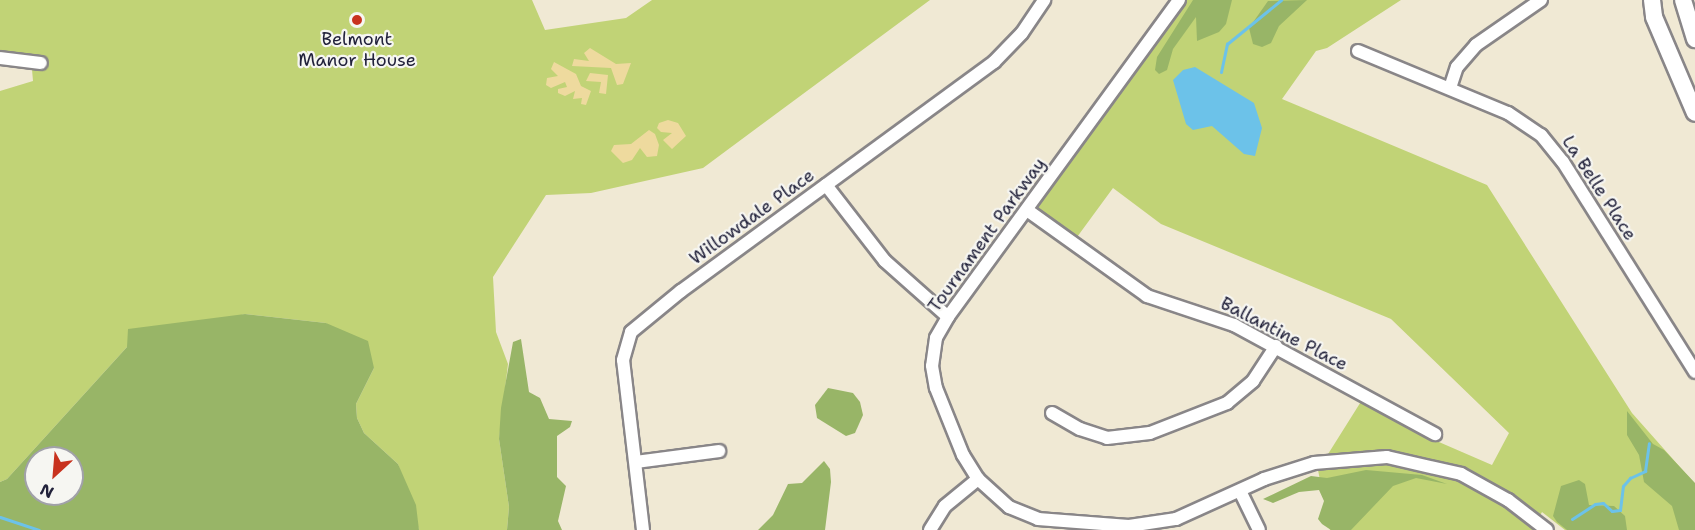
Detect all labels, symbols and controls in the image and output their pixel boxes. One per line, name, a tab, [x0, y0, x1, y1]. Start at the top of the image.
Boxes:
marker: Belmont Manor House	[350, 13, 364, 27]
place label: Belmont Manor House	[298, 29, 416, 72]
street label: La Belle Place	[1557, 132, 1641, 244]
street label: Tournament Parkway	[924, 154, 1050, 316]
street label: Willowdale Place	[685, 164, 819, 270]
street label: Ballantine Place	[1217, 293, 1351, 375]
north arrow	[24, 446, 84, 506]
text: N	[36, 479, 57, 503]

